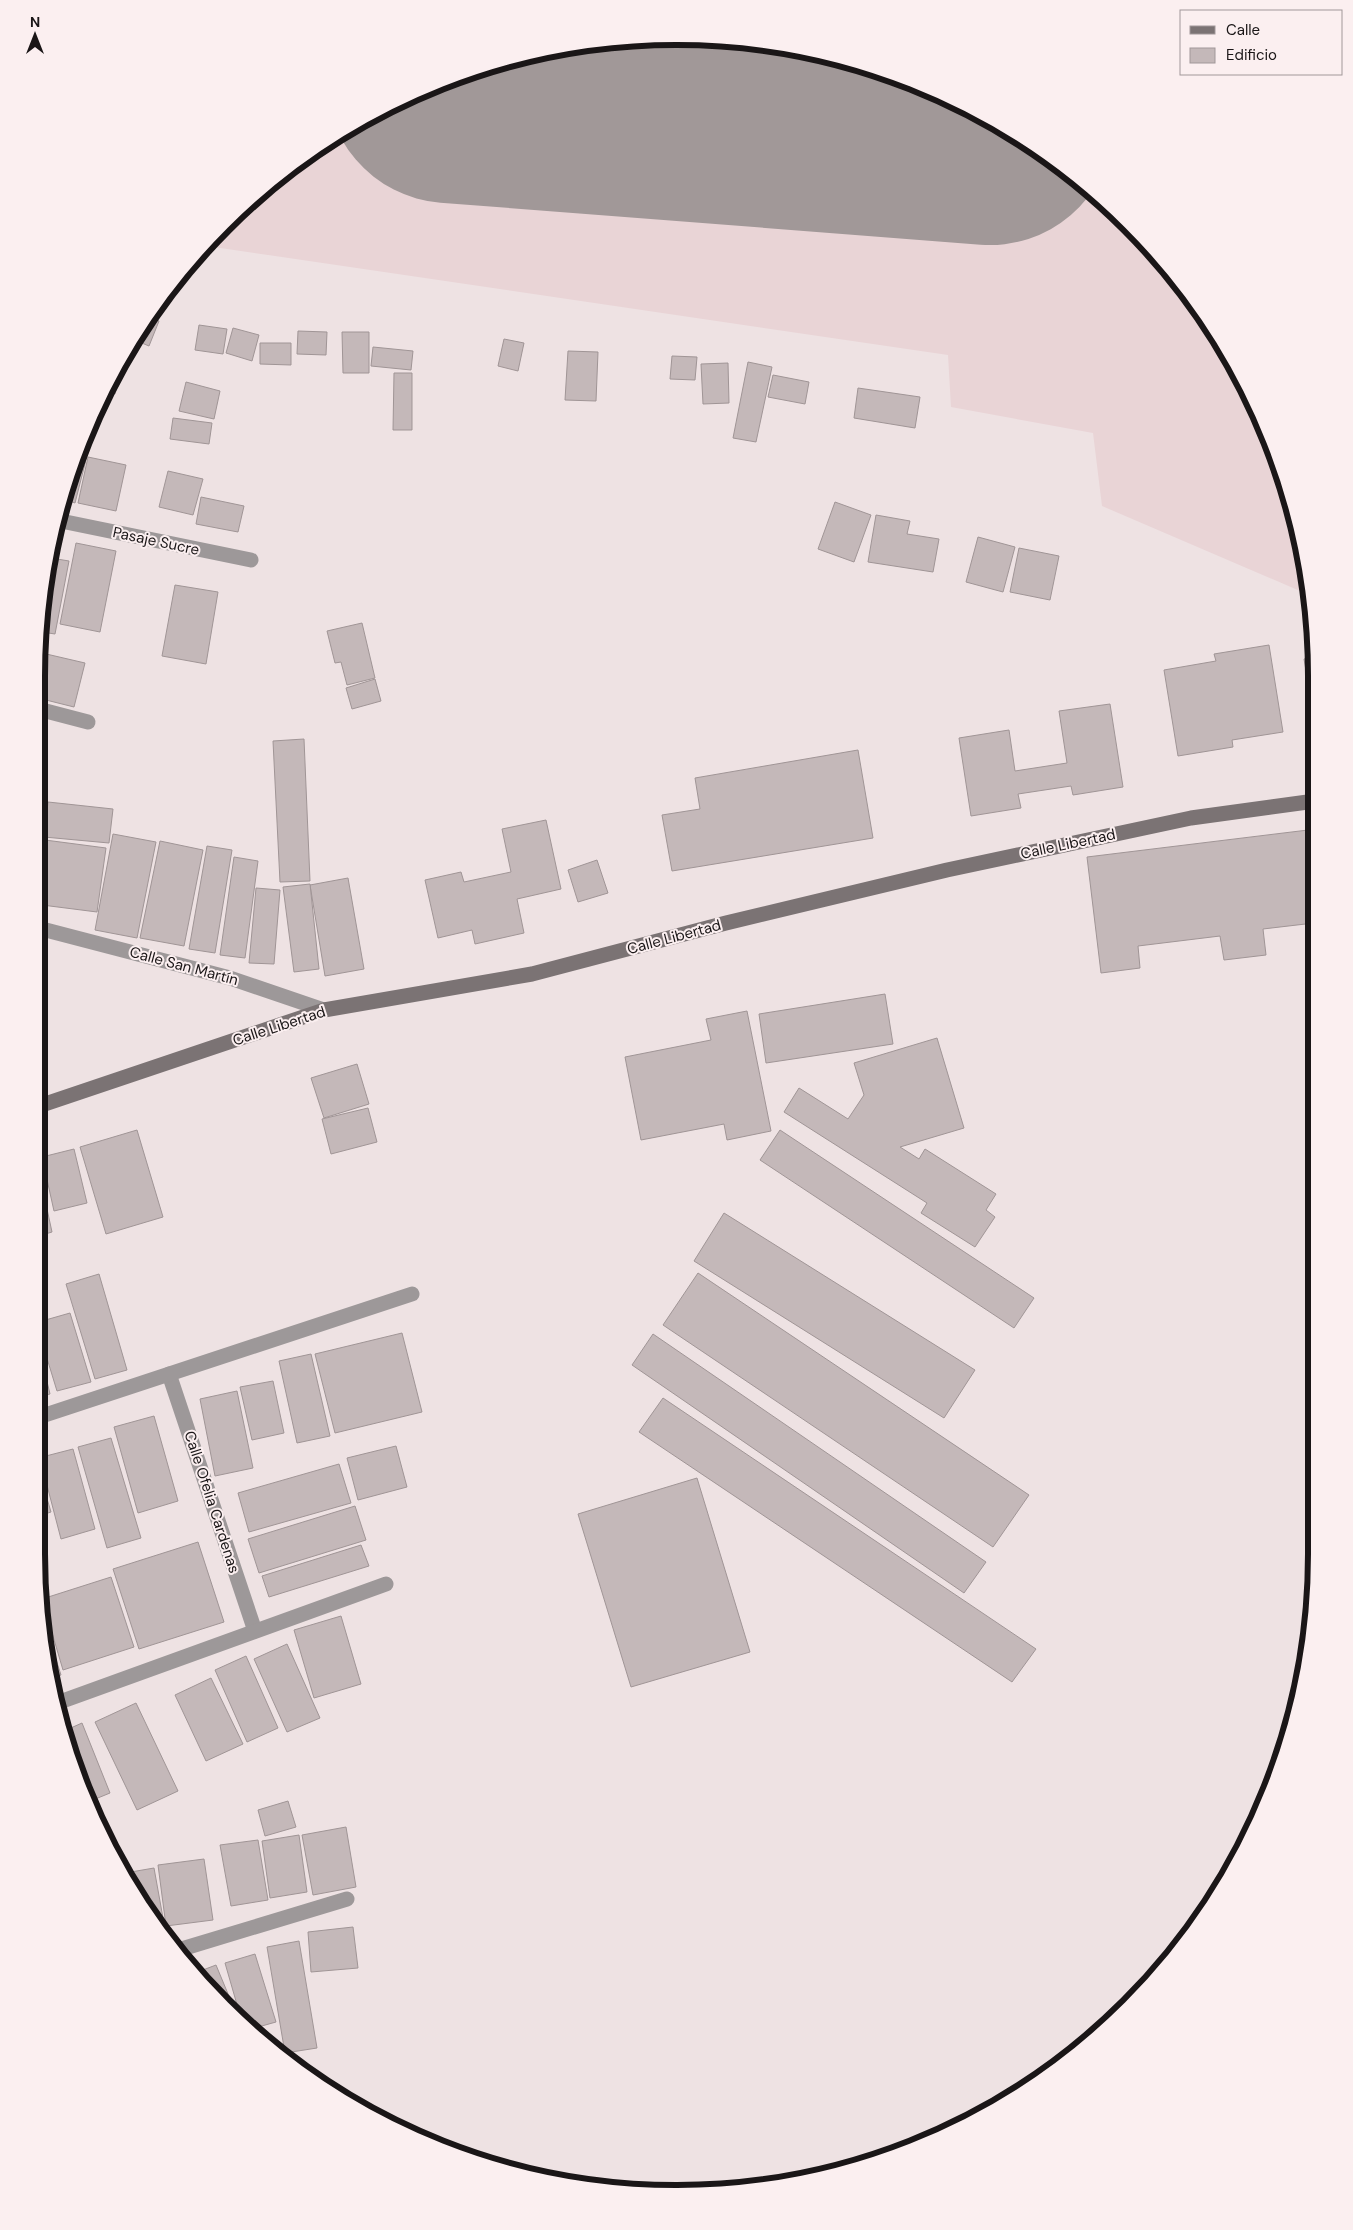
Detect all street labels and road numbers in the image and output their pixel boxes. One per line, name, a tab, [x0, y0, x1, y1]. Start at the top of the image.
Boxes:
street label: Pasaje Sucre	[111, 522, 201, 560]
street label: Calle Libertad	[1019, 824, 1117, 864]
street label: Calle Libertad	[625, 915, 723, 959]
street label: Calle San Martín	[127, 942, 241, 990]
street label: Calle Libertad	[230, 1002, 328, 1050]
street label: Calle Ofelia Cardenas	[180, 1428, 244, 1576]

